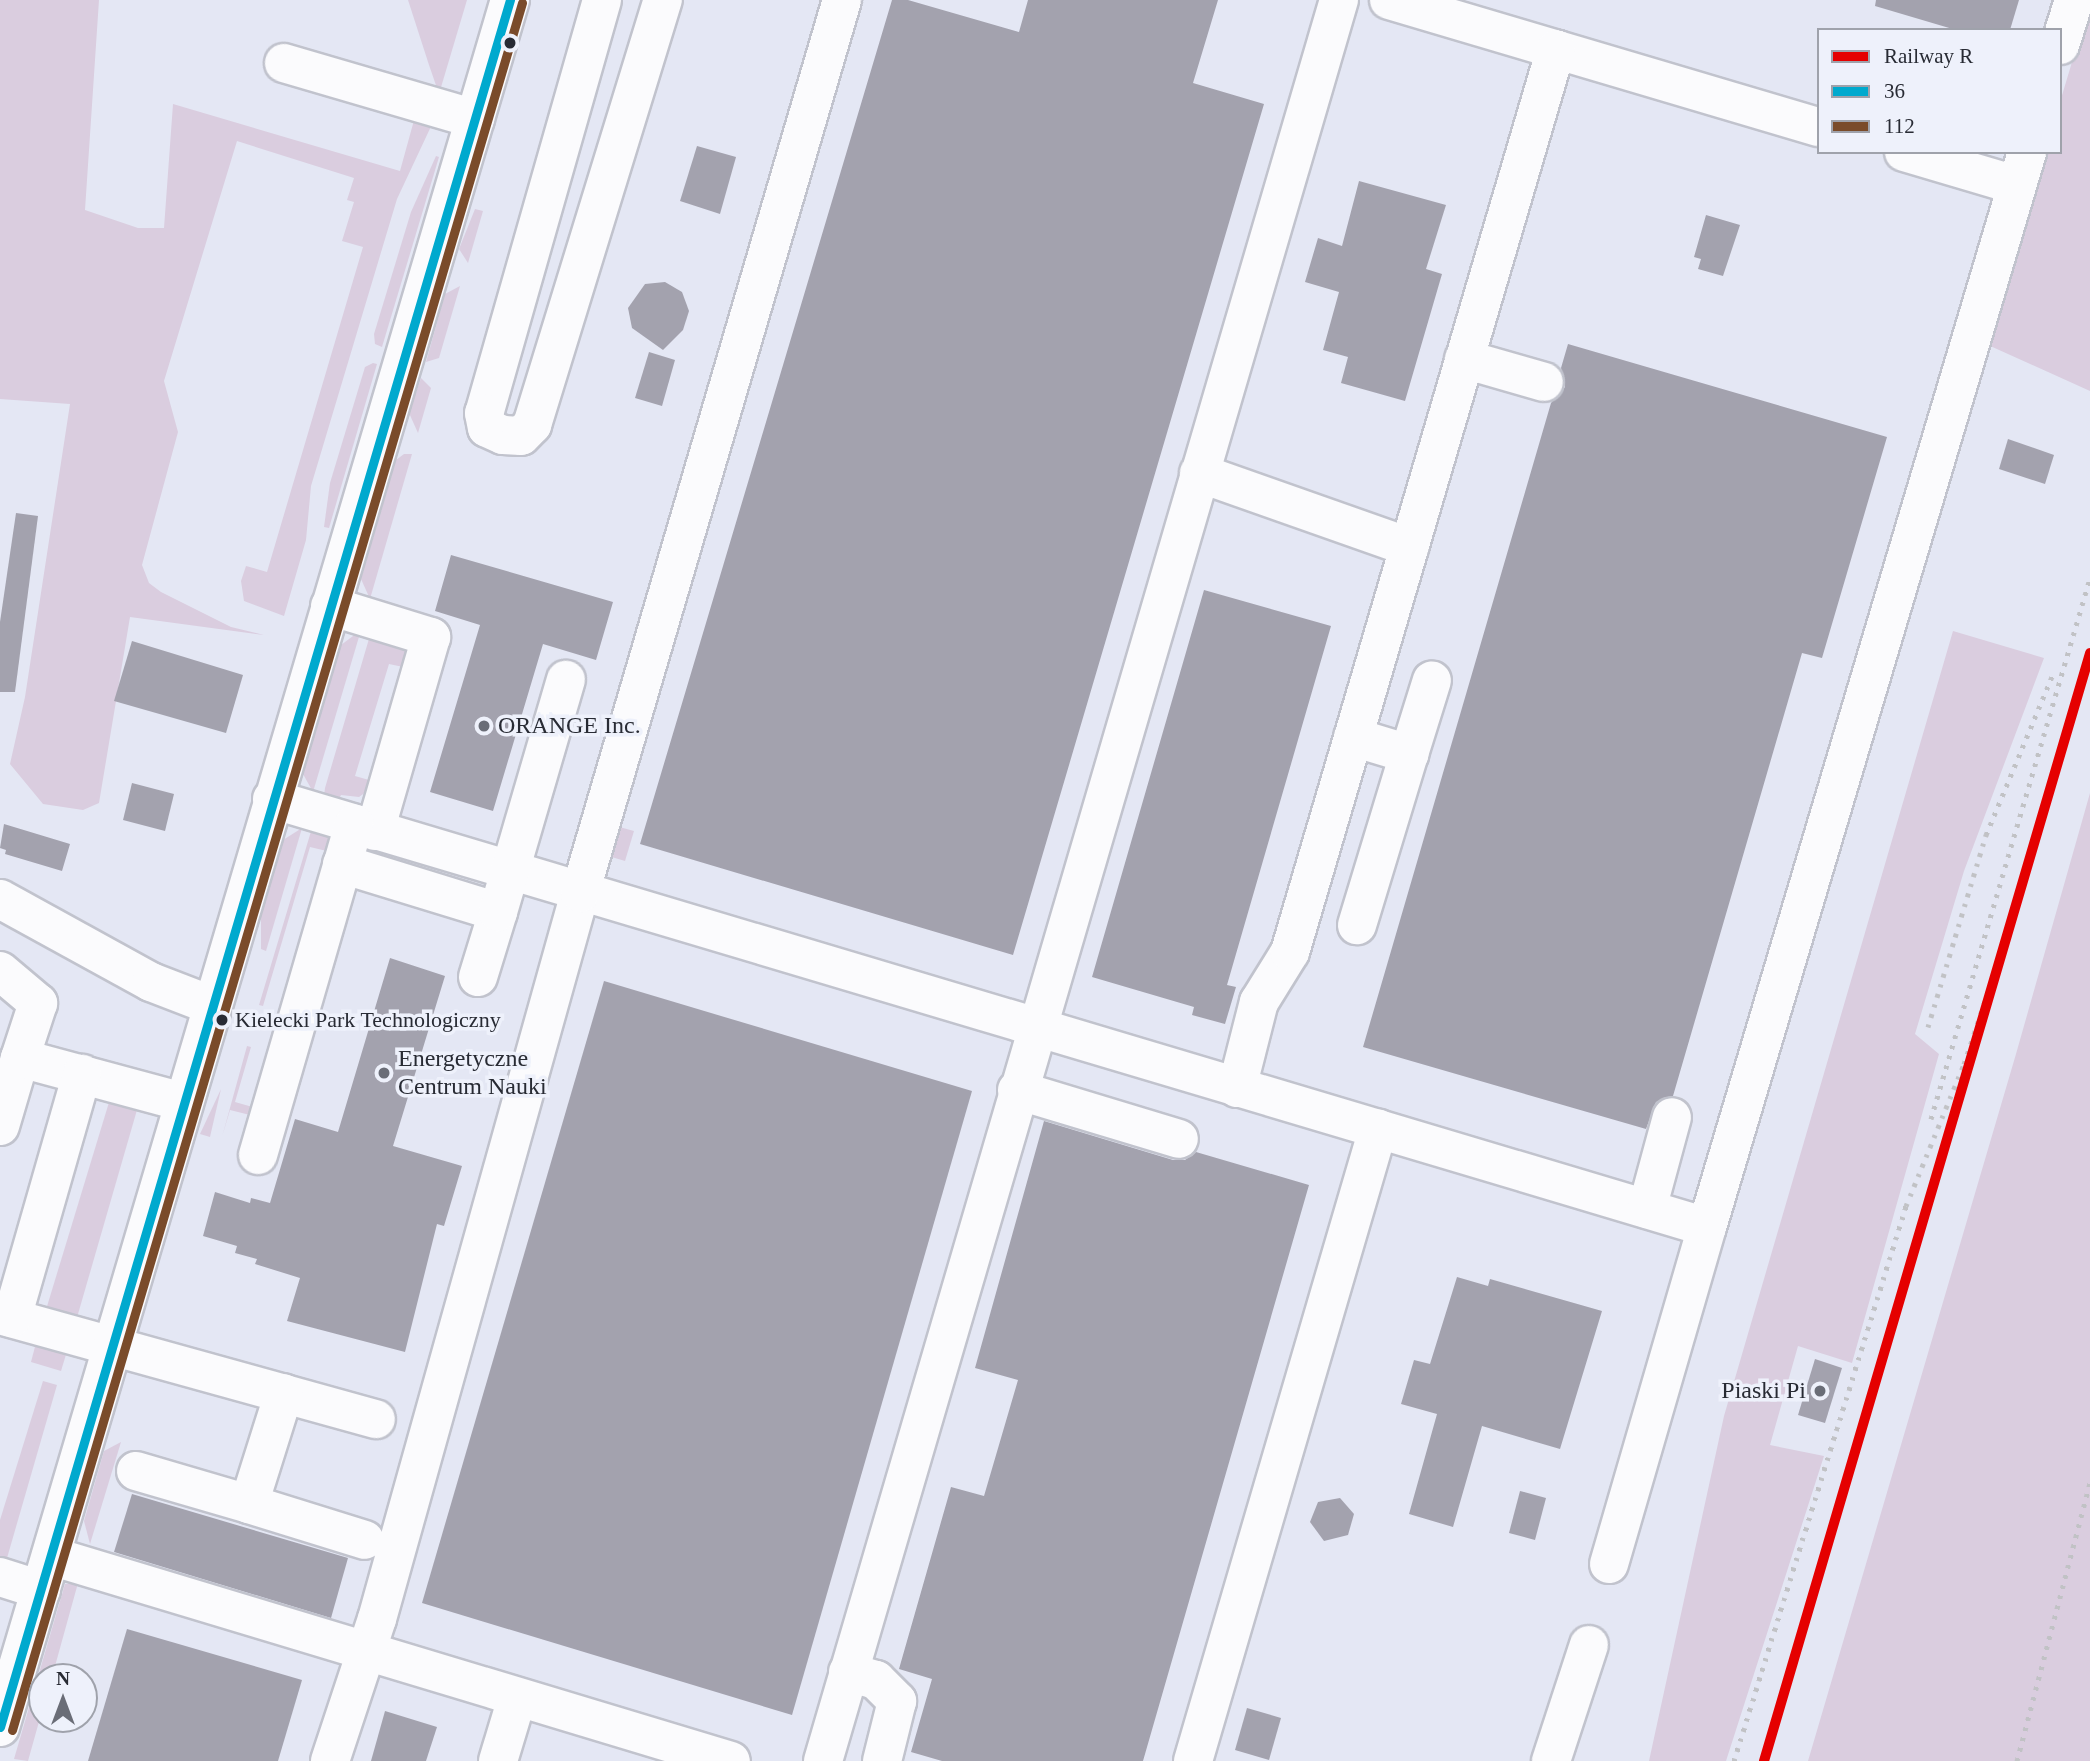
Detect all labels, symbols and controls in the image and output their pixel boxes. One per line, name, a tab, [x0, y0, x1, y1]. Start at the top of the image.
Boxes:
legend	[1817, 28, 2062, 154]
unlabelled marker	[503, 36, 517, 50]
text: Railway R	[1884, 44, 1973, 68]
text: 36	[1884, 79, 1905, 103]
text: 112	[1884, 114, 1915, 138]
place label: ORANGE Inc.	[498, 712, 641, 740]
marker: ORANGE Inc.	[476, 718, 492, 734]
place label: Kielecki Park Technologiczny	[235, 1007, 501, 1033]
marker: Kielecki Park Technologiczny	[215, 1013, 229, 1027]
place label: Energetyczne Centrum Nauki	[398, 1045, 547, 1101]
marker: Energetyczne Centrum Nauki	[376, 1065, 392, 1081]
place label: Piaski Pi	[1721, 1377, 1806, 1405]
marker: Piaski Pi	[1812, 1383, 1828, 1399]
north arrow	[28, 1663, 98, 1733]
text: N	[56, 1668, 70, 1689]

